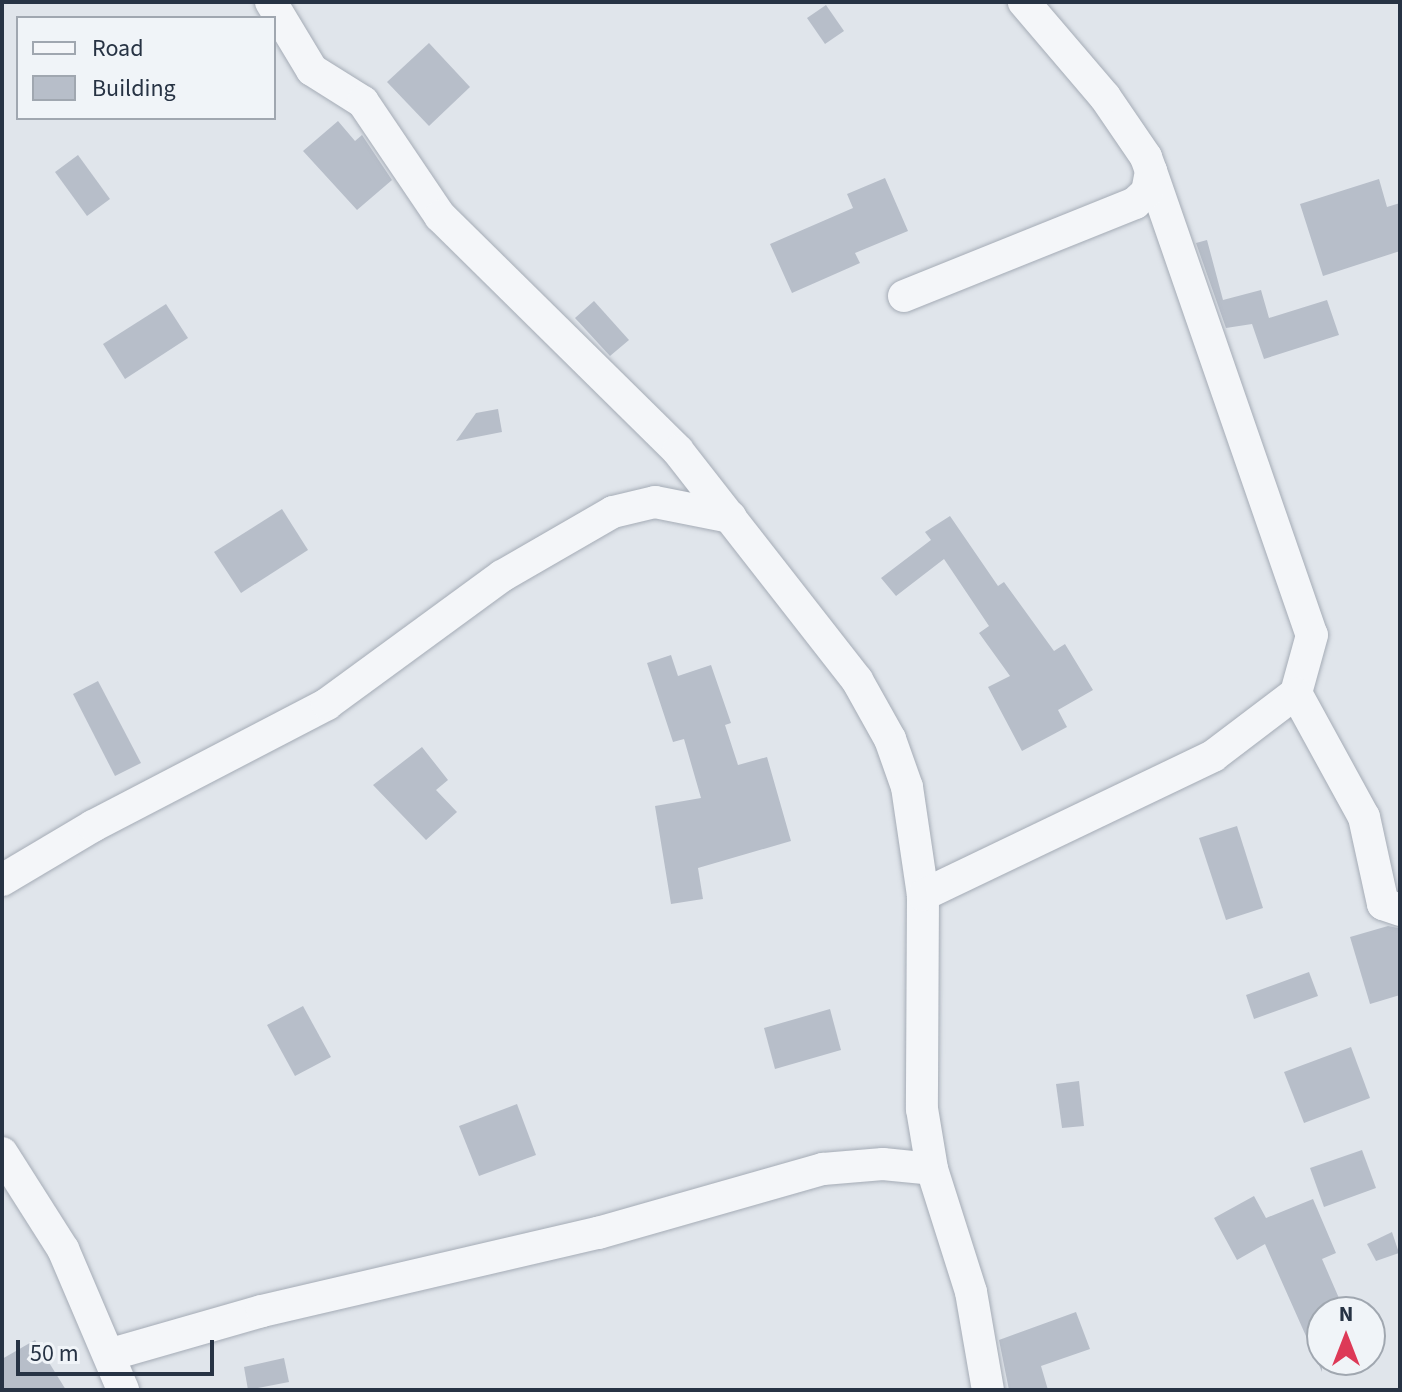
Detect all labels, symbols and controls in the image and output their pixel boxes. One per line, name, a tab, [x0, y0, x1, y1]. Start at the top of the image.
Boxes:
legend	[16, 16, 276, 120]
text: Road	[92, 31, 144, 66]
text: Building	[92, 71, 176, 106]
north arrow	[1306, 1296, 1386, 1376]
text: N	[1339, 1298, 1353, 1330]
scale bar	[20, 1324, 218, 1374]
text: 50 m	[30, 1336, 79, 1371]

